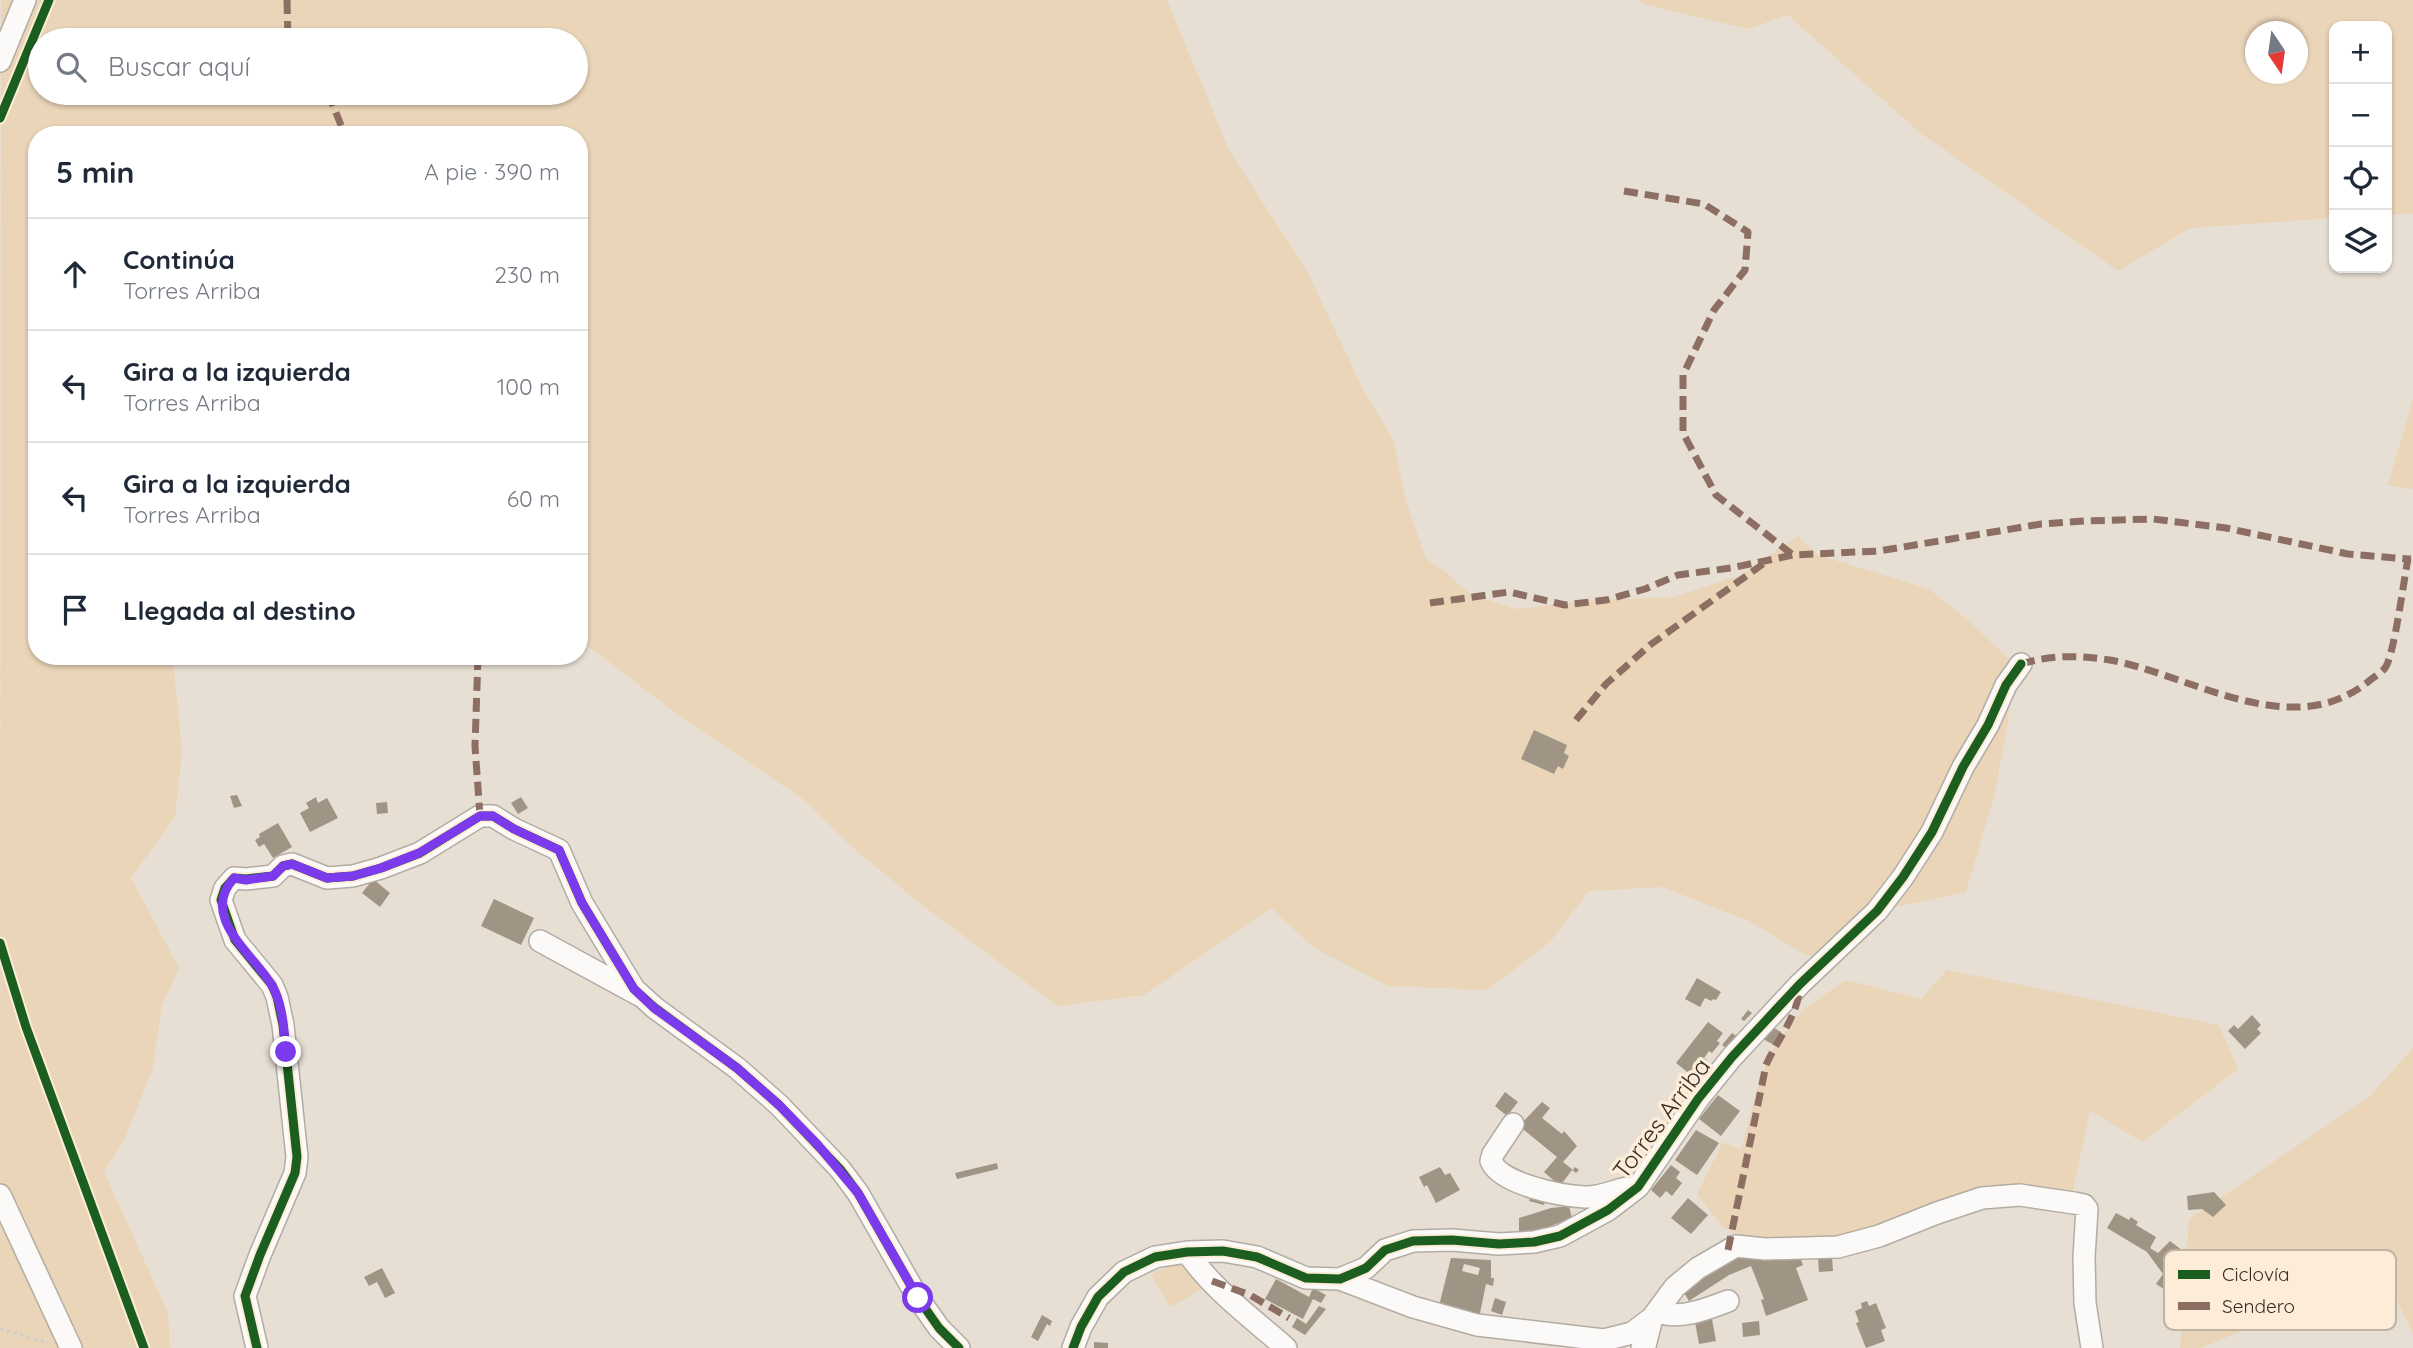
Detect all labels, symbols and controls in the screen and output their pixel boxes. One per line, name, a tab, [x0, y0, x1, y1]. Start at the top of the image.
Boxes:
north arrow	[2245, 21, 2308, 84]
map controls	[2329, 21, 2392, 273]
button: +	[2329, 21, 2392, 84]
search box	[28, 28, 588, 105]
icon: search	[52, 48, 90, 86]
text: Buscar aquí	[108, 50, 250, 83]
button: −	[2329, 84, 2392, 147]
button: locate	[2329, 147, 2392, 210]
text: 5 min	[56, 153, 134, 191]
text: A pie · 390 m	[424, 157, 560, 186]
button: layers	[2329, 210, 2392, 273]
text: Continúa	[123, 243, 235, 276]
icon: ahead	[56, 255, 94, 293]
text: 230 m	[494, 260, 560, 289]
text: Torres Arriba	[123, 276, 261, 305]
text: Gira a la izquierda	[123, 355, 351, 388]
icon: left	[56, 367, 94, 405]
text: 100 m	[497, 372, 560, 401]
text: Torres Arriba	[123, 388, 261, 417]
text: Gira a la izquierda	[123, 467, 351, 500]
icon: left	[56, 479, 94, 517]
text: 60 m	[507, 484, 560, 513]
text: Torres Arriba	[123, 500, 261, 529]
icon: arrive	[56, 591, 94, 629]
text: Llegada al destino	[123, 594, 356, 627]
route end	[270, 1036, 301, 1067]
street label: Torres Arriba	[1606, 1052, 1716, 1184]
legend	[2164, 1250, 2396, 1330]
text: Ciclovía	[2222, 1262, 2290, 1286]
route start	[902, 1282, 933, 1313]
text: Sendero	[2222, 1294, 2295, 1318]

